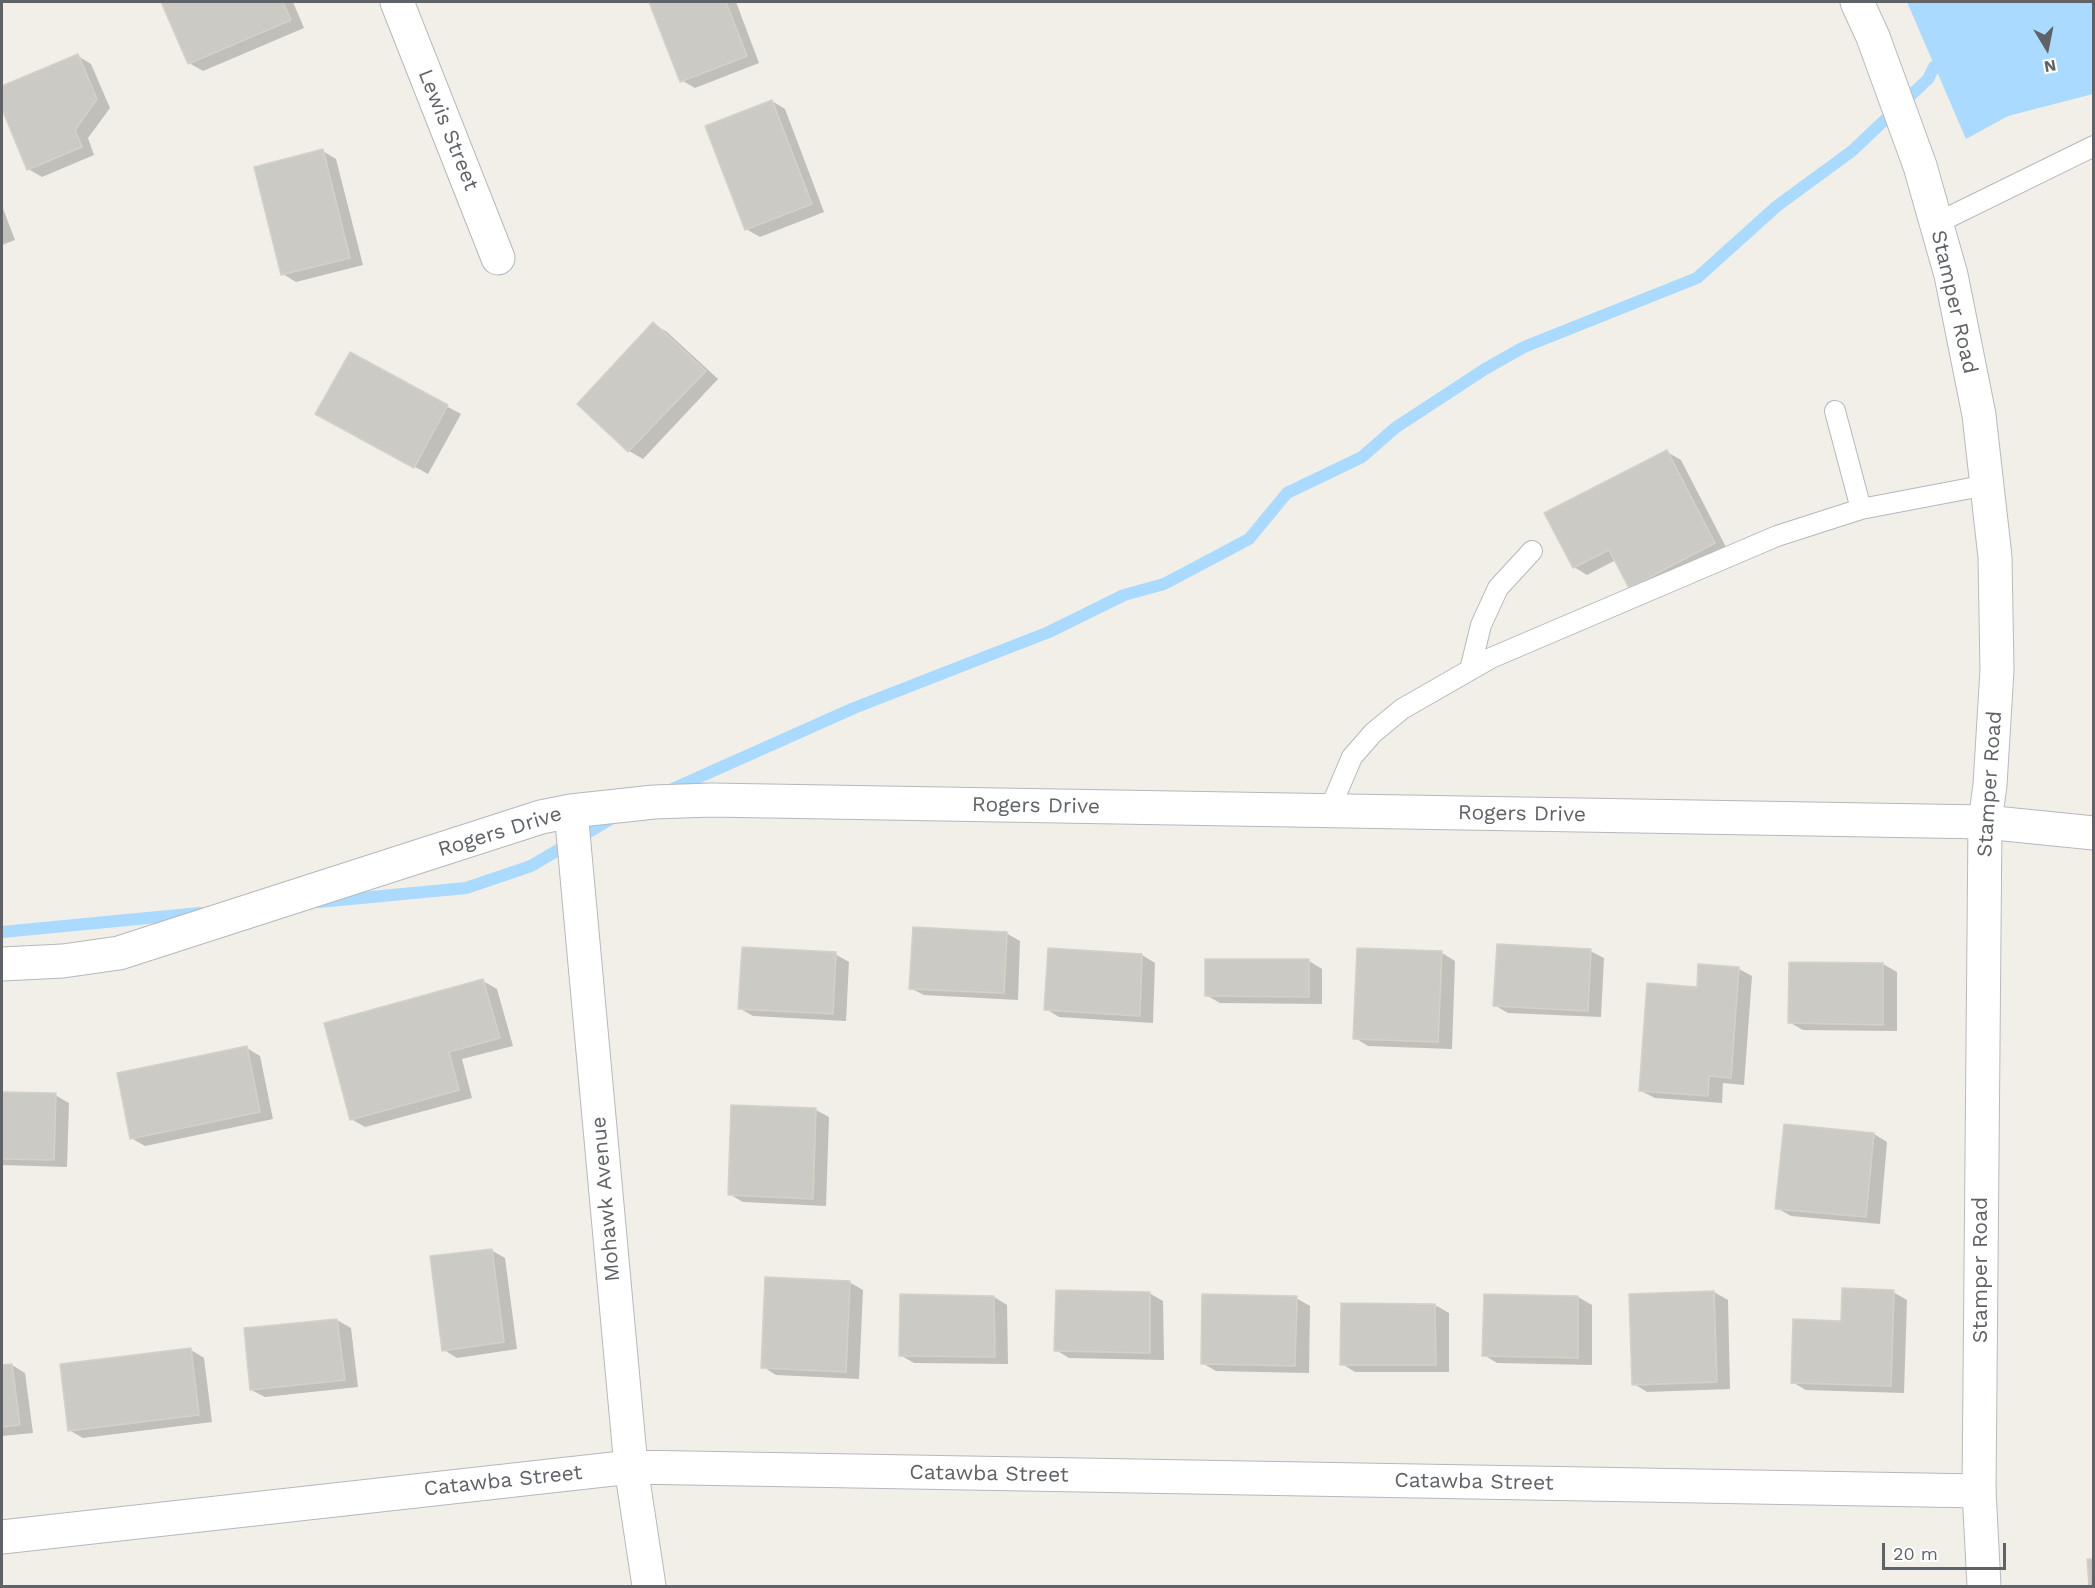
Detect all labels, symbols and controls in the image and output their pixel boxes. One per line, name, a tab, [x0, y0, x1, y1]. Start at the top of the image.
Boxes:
north arrow	[2017, 18, 2077, 78]
text: N	[2043, 56, 2058, 77]
street label: Lewis Street	[412, 66, 484, 194]
street label: Stamper Road	[1925, 228, 1983, 376]
street label: Stamper Road	[1972, 710, 2008, 858]
street label: Rogers Drive	[972, 792, 1100, 820]
street label: Rogers Drive	[1458, 800, 1586, 828]
street label: Rogers Drive	[435, 801, 565, 863]
street label: Mohawk Avenue	[586, 1115, 626, 1283]
street label: Stamper Road	[1968, 1197, 1994, 1343]
street label: Catawba Street	[422, 1460, 584, 1502]
street label: Catawba Street	[909, 1460, 1069, 1488]
street label: Catawba Street	[1394, 1468, 1554, 1496]
scale bar	[1885, 1531, 2010, 1569]
text: 20 m	[1893, 1543, 1938, 1564]

